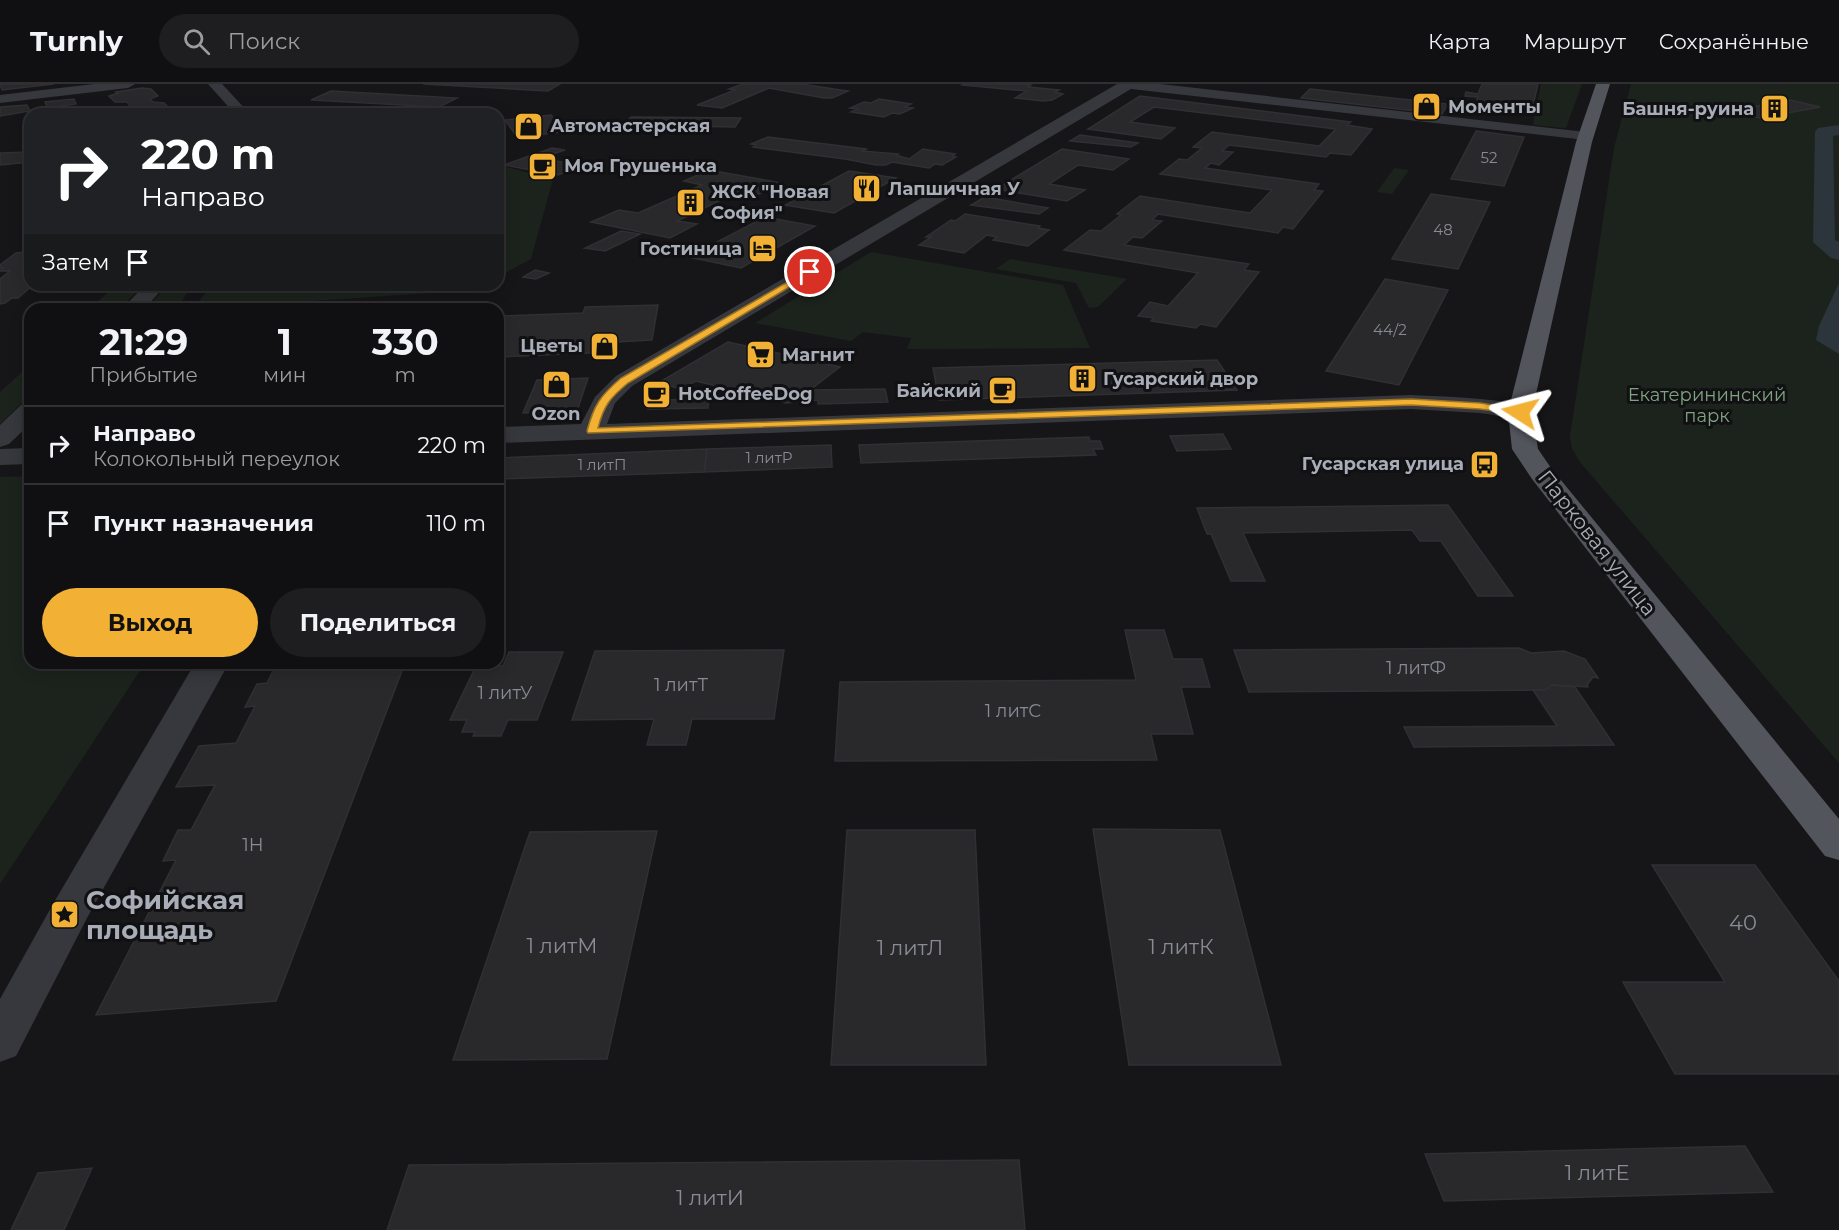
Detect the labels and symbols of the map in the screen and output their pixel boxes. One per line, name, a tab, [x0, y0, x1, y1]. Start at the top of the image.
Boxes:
shop icon: Моменты	[1411, 91, 1443, 123]
building icon: Башня-руина	[1759, 93, 1791, 125]
place label: Моменты	[1448, 96, 1541, 118]
place label: Башня-руина	[1622, 98, 1754, 120]
shop icon: Автомастерская	[513, 110, 545, 142]
place label: Автомастерская	[550, 115, 710, 137]
house number: 52	[1481, 148, 1497, 167]
cafe icon: Моя Грушенька	[527, 150, 559, 182]
place label: Моя Грушенька	[564, 155, 717, 177]
restaurant icon: Лапшичная У	[851, 173, 883, 205]
place label: Лапшичная У	[888, 178, 1020, 200]
place label: ЖСК "Новая София"	[711, 181, 829, 224]
building icon: ЖСК "Новая София"	[674, 186, 706, 218]
house number: 48	[1433, 220, 1453, 239]
hotel icon: Гостиница	[747, 233, 779, 265]
place label: Гостиница	[640, 238, 742, 260]
pin	[784, 246, 835, 297]
house number: 44/2	[1373, 320, 1407, 339]
shop icon: Цветы	[588, 330, 620, 362]
place label: Цветы	[520, 335, 583, 357]
supermarket icon: Магнит	[745, 339, 777, 371]
place label: Магнит	[782, 344, 855, 366]
building icon: Гусарский двор	[1066, 363, 1098, 395]
place label: Гусарский двор	[1103, 368, 1258, 390]
shop icon: Ozon	[540, 369, 572, 401]
cafe icon: Байский	[986, 375, 1018, 407]
cafe icon: HotCoffeeDog	[641, 378, 673, 410]
place label: Байский	[896, 380, 981, 402]
position arrow	[1488, 380, 1552, 444]
place label: HotCoffeeDog	[678, 383, 813, 405]
park label: Екатерининский парк	[1628, 384, 1786, 427]
place label: Ozon	[531, 403, 581, 425]
house number: 1 литР	[746, 448, 792, 467]
bus stop icon: Гусарская улица	[1469, 448, 1501, 480]
place label: Гусарская улица	[1302, 453, 1464, 475]
house number: 1 литП	[578, 455, 626, 474]
street label: Парковая улица	[1533, 465, 1662, 621]
house number: 1 литФ	[1386, 657, 1446, 679]
house number: 1 литТ	[654, 674, 708, 696]
house number: 1 литУ	[477, 682, 533, 704]
house number: 1 литС	[985, 700, 1041, 722]
house number: 1Н	[242, 834, 264, 856]
place label: Софийская площадь	[86, 884, 244, 946]
place icon: Софийская площадь	[49, 899, 81, 931]
house number: 40	[1729, 910, 1757, 935]
house number: 1 литМ	[527, 933, 597, 958]
house number: 1 литК	[1148, 934, 1214, 959]
house number: 1 литЛ	[877, 935, 943, 960]
house number: 1 литЕ	[1565, 1160, 1629, 1185]
house number: 1 литИ	[676, 1185, 744, 1210]

